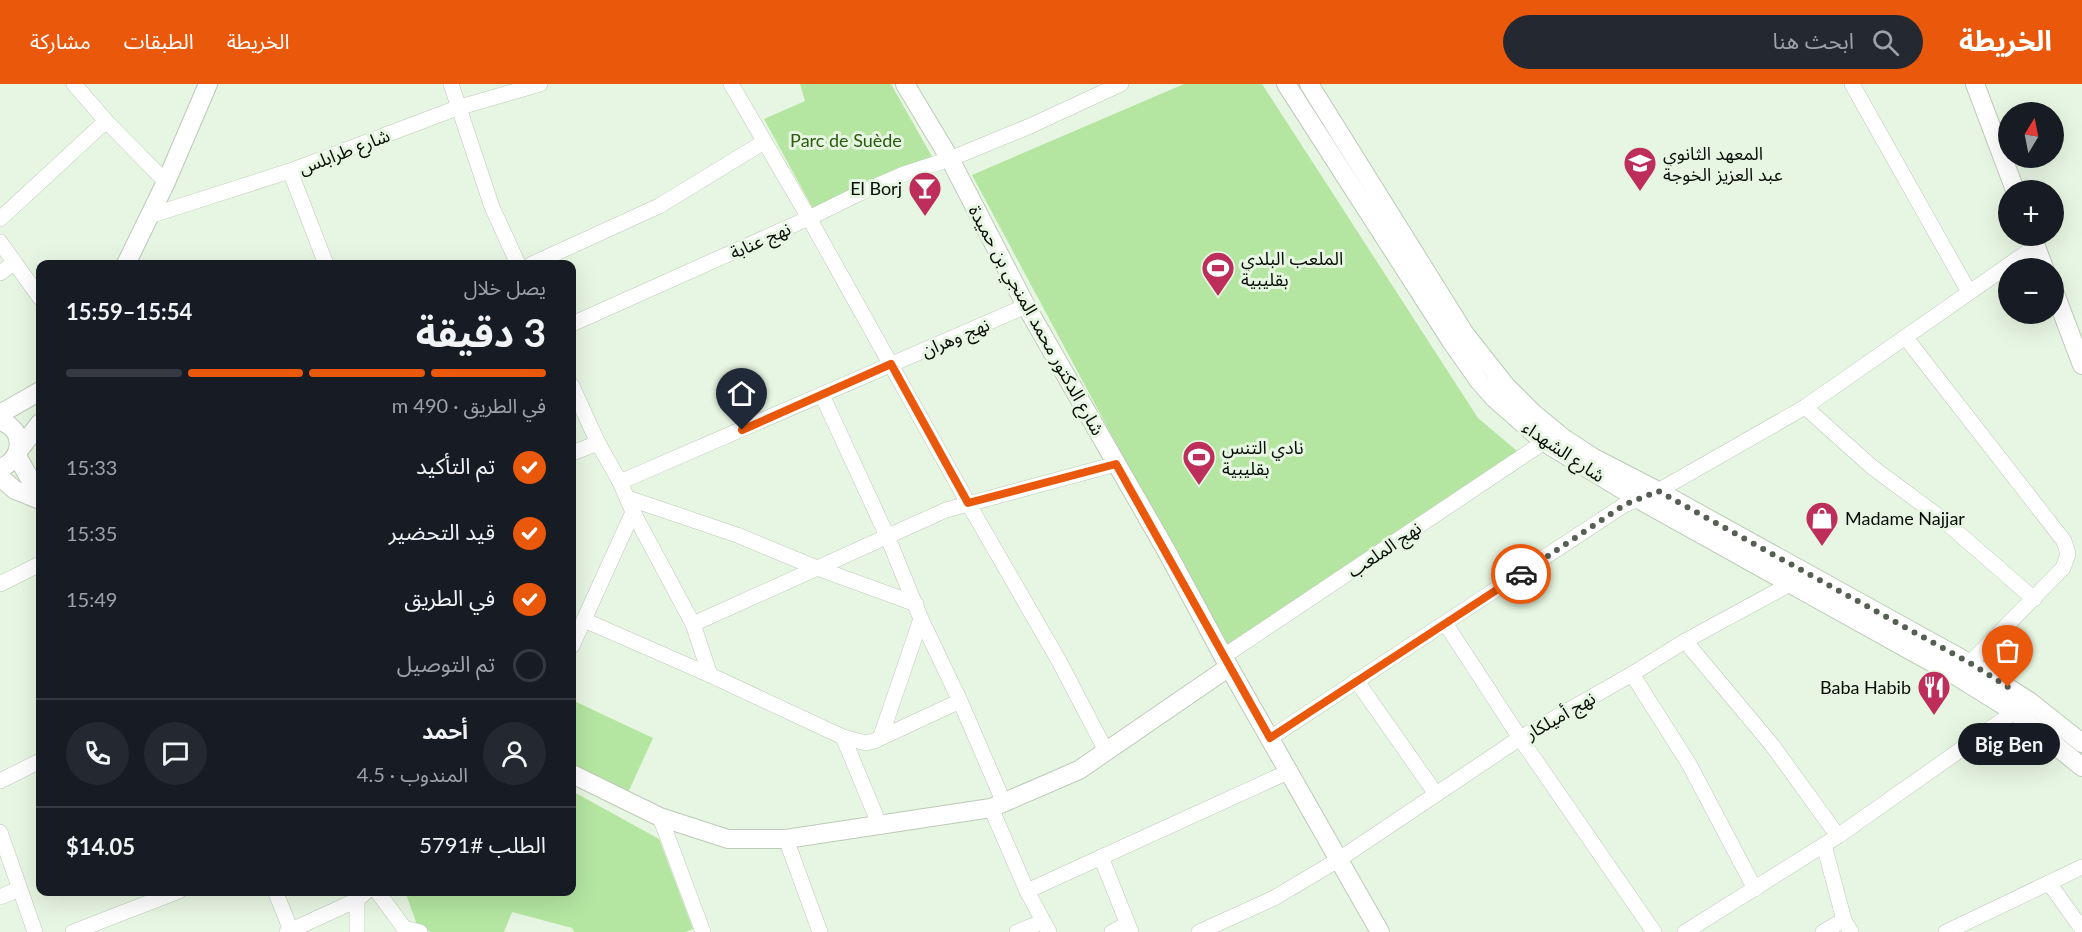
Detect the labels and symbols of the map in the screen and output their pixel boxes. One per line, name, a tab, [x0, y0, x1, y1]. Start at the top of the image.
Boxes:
north arrow	[1998, 102, 2064, 168]
street label: شارع طرابلس	[295, 124, 394, 182]
park label: Parc de Suède	[790, 129, 902, 151]
place label: المعهد الثانوي عبد العزيز الخوجة	[1663, 142, 1783, 186]
school or university icon: المعهد الثانوي عبد العزيز الخوجة	[1622, 145, 1658, 192]
bar icon: El Borj	[907, 170, 943, 217]
place label: El Borj	[850, 177, 902, 199]
street label: شارع الدكتور محمد المنجي بن حميدة	[961, 201, 1110, 441]
street label: نهج عنابة	[726, 217, 795, 266]
place label: الملعب البلدي بقليبية	[1241, 247, 1343, 290]
sports icon: الملعب البلدي بقليبية	[1200, 250, 1236, 297]
street label: نهج وهران	[918, 313, 994, 364]
pin	[716, 368, 767, 430]
street label: شارع الشهداء	[1517, 416, 1609, 490]
place label: نادي التنس بقليبية	[1222, 436, 1304, 479]
sports icon: نادي التنس بقليبية	[1181, 439, 1217, 486]
shop icon: Madame Najjar	[1804, 500, 1840, 547]
place label: Madame Najjar	[1845, 507, 1965, 529]
street label: نهج الملعب	[1343, 516, 1427, 584]
courier	[1491, 544, 1551, 604]
pin	[1982, 625, 2033, 687]
restaurant icon: Baba Habib	[1916, 669, 1952, 716]
place label: Baba Habib	[1820, 676, 1911, 698]
street label: نهج أميلكار	[1520, 686, 1600, 747]
callout: Big Ben	[1957, 723, 2059, 765]

